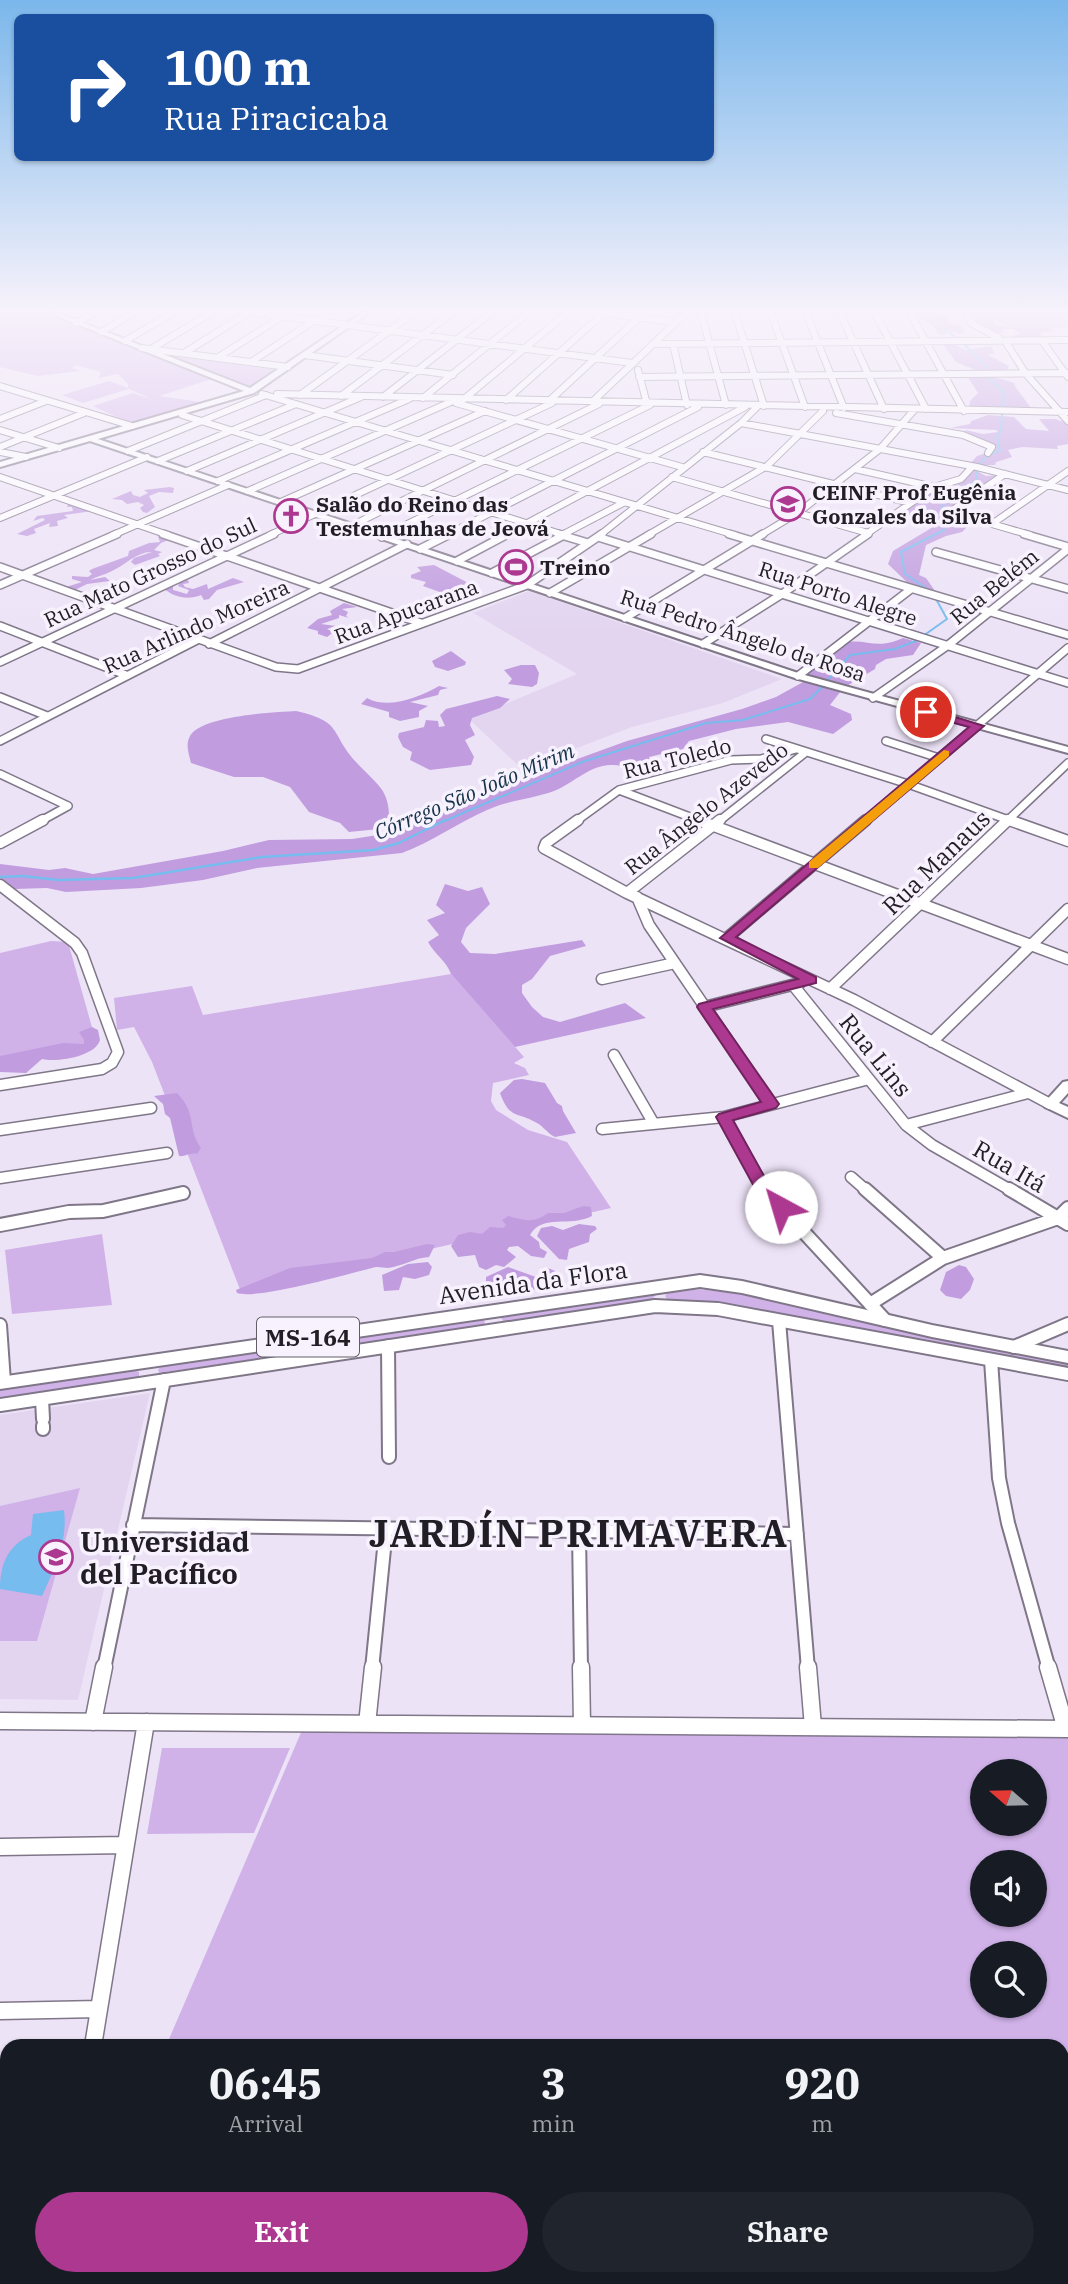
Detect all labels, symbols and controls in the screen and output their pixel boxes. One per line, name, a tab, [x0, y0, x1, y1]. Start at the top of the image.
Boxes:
text: 100 m	[164, 35, 311, 98]
icon: right	[49, 42, 140, 133]
text: Rua Piracicaba	[164, 97, 389, 139]
place label: CEINF Prof Eugênia Gonzales da Silva	[812, 478, 1016, 530]
school or university icon: CEINF Prof Eugênia Gonzales da Silva	[769, 485, 807, 523]
place label: Salão do Reino das Testemunhas de Jeová	[316, 490, 549, 542]
church icon: Salão do Reino das Testemunhas de Jeová	[272, 497, 310, 535]
street label: Rua Mato Grosso do Sul	[39, 510, 261, 634]
street label: Rua Belém	[944, 542, 1044, 630]
sports icon: Treino	[497, 548, 535, 586]
place label: Treino	[540, 553, 610, 581]
street label: Rua Porto Alegre	[755, 554, 921, 632]
street label: Rua Arlindo Moreira	[99, 572, 293, 680]
street label: Rua Apucarana	[330, 572, 482, 650]
street label: Rua Pedro Ângelo da Rosa	[617, 582, 869, 688]
pin	[896, 682, 956, 742]
icon: arrive	[907, 693, 945, 731]
street label: Rua Toledo	[620, 731, 734, 785]
street label: Rua Ângelo Azevedo	[618, 735, 794, 881]
water label: Córrego São João Mirim	[370, 736, 579, 846]
street label: Rua Manaus	[875, 802, 997, 922]
street label: Rua Lins	[833, 1007, 919, 1103]
street label: Rua Itá	[968, 1132, 1052, 1200]
position arrow	[744, 1170, 818, 1244]
street label: Avenida da Flora	[437, 1253, 629, 1311]
road number: MS-164	[257, 1318, 359, 1356]
district label: JARDÍN PRIMAVERA	[369, 1508, 789, 1557]
place label: Universidad del Pacífico	[80, 1523, 249, 1592]
school or university icon: Universidad del Pacífico	[37, 1538, 75, 1576]
north arrow	[970, 1759, 1046, 1836]
map controls	[970, 1759, 1047, 2018]
button: sound	[970, 1850, 1047, 1927]
button: search	[970, 1941, 1047, 2018]
text: 06:45	[209, 2056, 323, 2111]
text: 3	[541, 2056, 566, 2111]
text: 920	[784, 2056, 860, 2111]
text: Arrival	[228, 2108, 303, 2138]
text: min	[532, 2108, 575, 2138]
text: m	[811, 2108, 833, 2138]
button: Exit	[35, 2192, 528, 2272]
button: Share	[542, 2192, 1034, 2272]

